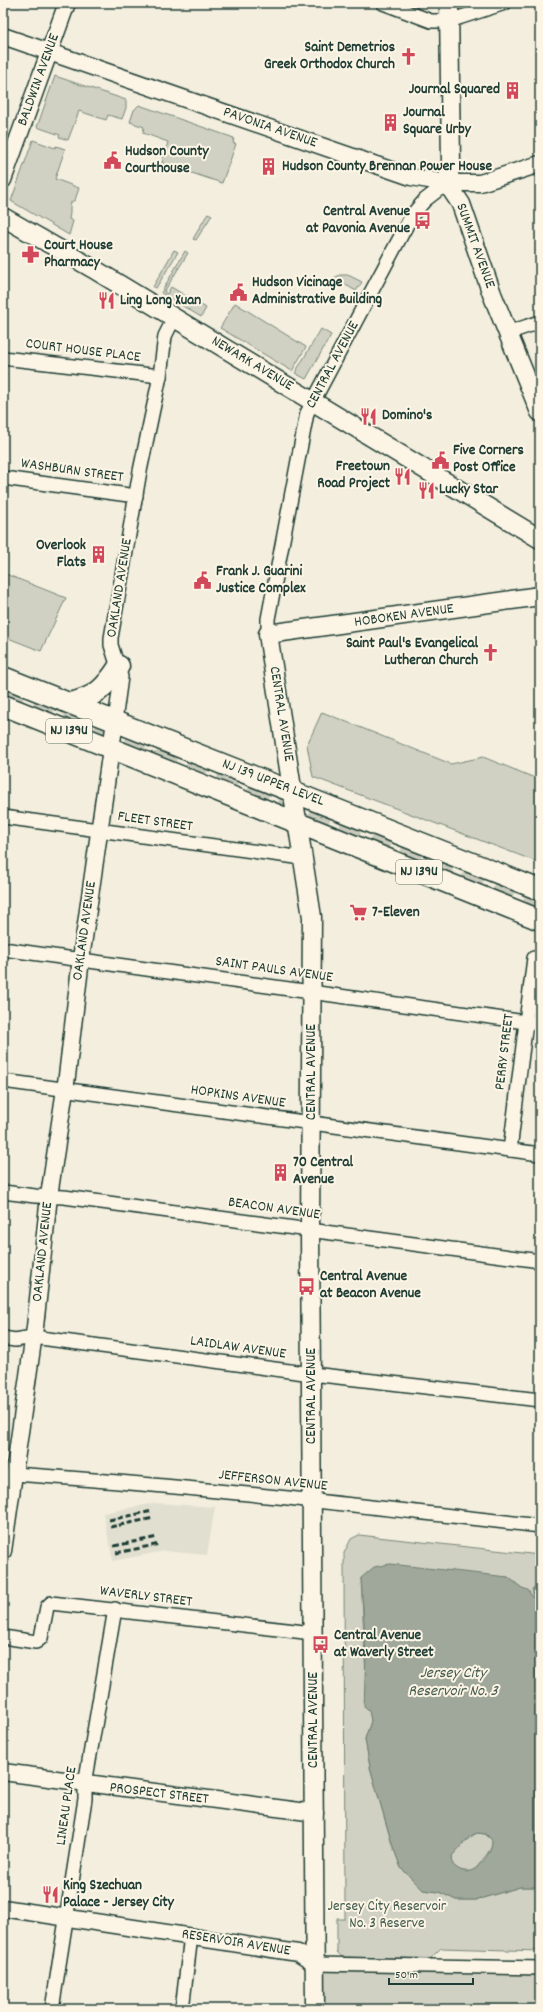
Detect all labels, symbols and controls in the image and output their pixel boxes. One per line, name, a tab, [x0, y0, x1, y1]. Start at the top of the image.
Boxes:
street label: BALDWIN AVENUE	[12, 31, 66, 129]
place label: Saint Demetrios Greek Orthodox Church	[264, 37, 395, 76]
church icon: Saint Demetrios Greek Orthodox Church	[398, 47, 418, 67]
place label: Journal Squared	[409, 79, 500, 101]
building icon: Journal Squared	[503, 80, 523, 100]
street label: PAVONIA AVENUE	[220, 102, 320, 154]
place label: Journal Square Urby	[403, 102, 472, 141]
building icon: Journal Square Urby	[380, 112, 400, 132]
place label: Hudson County Courthouse	[125, 141, 210, 180]
public building icon: Hudson County Courthouse	[102, 151, 122, 171]
place label: Hudson County Brennan Power House	[282, 156, 492, 178]
building icon: Hudson County Brennan Power House	[259, 157, 279, 177]
street label: SUMMIT AVENUE	[449, 200, 501, 292]
place label: Central Avenue at Pavonia Avenue	[306, 201, 410, 240]
bus stop icon: Central Avenue at Pavonia Avenue	[413, 211, 433, 231]
place label: Court House Pharmacy	[44, 235, 113, 274]
pharmacy icon: Court House Pharmacy	[21, 245, 41, 265]
place label: Hudson Vicinage Administrative Building	[252, 272, 383, 311]
public building icon: Hudson Vicinage Administrative Building	[229, 282, 249, 302]
place label: Ling Long Xuan	[120, 290, 201, 312]
restaurant icon: Ling Long Xuan	[97, 291, 117, 311]
street label: CENTRAL AVENUE	[301, 317, 365, 413]
street label: NEWARK AVENUE	[207, 331, 297, 397]
street label: COURT HOUSE PLACE	[24, 333, 142, 369]
place label: Domino's	[382, 405, 432, 427]
restaurant icon: Domino's	[359, 406, 379, 426]
place label: Five Corners Post Office	[453, 440, 524, 479]
public building icon: Five Corners Post Office	[430, 450, 450, 470]
street label: WASHBURN STREET	[19, 453, 125, 489]
place label: Freetown Road Project	[317, 456, 390, 495]
restaurant icon: Freetown Road Project	[393, 466, 413, 486]
place label: Lucky Star	[439, 479, 498, 501]
restaurant icon: Lucky Star	[416, 480, 436, 500]
place label: Overlook Flats	[36, 535, 86, 574]
street label: OAKLAND AVENUE	[101, 537, 139, 639]
building icon: Overlook Flats	[89, 545, 109, 565]
place label: Frank J. Guarini Justice Complex	[216, 561, 306, 600]
public building icon: Frank J. Guarini Justice Complex	[193, 571, 213, 591]
street label: HOBOKEN AVENUE	[353, 598, 455, 634]
place label: Saint Paul's Evangelical Lutheran Church	[346, 633, 478, 672]
church icon: Saint Paul's Evangelical Lutheran Church	[481, 643, 501, 663]
street label: CENTRAL AVENUE	[263, 665, 299, 763]
road number: NJ 139U	[46, 719, 92, 743]
street label: NJ 139 UPPER LEVEL	[219, 753, 327, 813]
street label: FLEET STREET	[116, 806, 194, 838]
road number: NJ 139U	[396, 860, 442, 884]
street label: OAKLAND AVENUE	[67, 880, 103, 982]
place label: 7-Eleven	[372, 902, 420, 924]
supermarket icon: 7-Eleven	[349, 903, 369, 923]
street label: SAINT PAULS AVENUE	[214, 951, 334, 989]
street label: PERRY STREET	[489, 1013, 521, 1091]
street label: CENTRAL AVENUE	[301, 1024, 323, 1120]
street label: HOPKINS AVENUE	[189, 1079, 287, 1115]
place label: 70 Central Avenue	[293, 1152, 353, 1191]
building icon: 70 Central Avenue	[270, 1162, 290, 1182]
street label: BEACON AVENUE	[227, 1192, 322, 1226]
street label: OAKLAND AVENUE	[27, 1201, 59, 1303]
place label: Central Avenue at Beacon Avenue	[320, 1266, 421, 1305]
bus stop icon: Central Avenue at Beacon Avenue	[297, 1276, 317, 1296]
street label: LAIDLAW AVENUE	[189, 1330, 288, 1366]
street label: CENTRAL AVENUE	[301, 1348, 323, 1444]
street label: JEFFERSON AVENUE	[217, 1464, 329, 1498]
street label: WAVERLY STREET	[99, 1580, 193, 1614]
place label: Central Avenue at Waverly Street	[334, 1625, 434, 1664]
bus stop icon: Central Avenue at Waverly Street	[311, 1635, 331, 1655]
water label: Jersey City Reservoir No. 3	[408, 1662, 500, 1703]
street label: CENTRAL AVENUE	[303, 1672, 325, 1768]
street label: LINEAU PLACE	[51, 1765, 83, 1847]
street label: PROSPECT STREET	[108, 1777, 210, 1811]
place label: King Szechuan Palace - Jersey City	[63, 1875, 175, 1914]
restaurant icon: King Szechuan Palace - Jersey City	[40, 1885, 60, 1905]
park label: Jersey City Reservoir No. 3 Reserve	[328, 1896, 447, 1935]
street label: RESERVOIR AVENUE	[180, 1924, 292, 1962]
scale bar	[389, 1960, 473, 1986]
text: 50 m	[395, 1967, 418, 1984]

